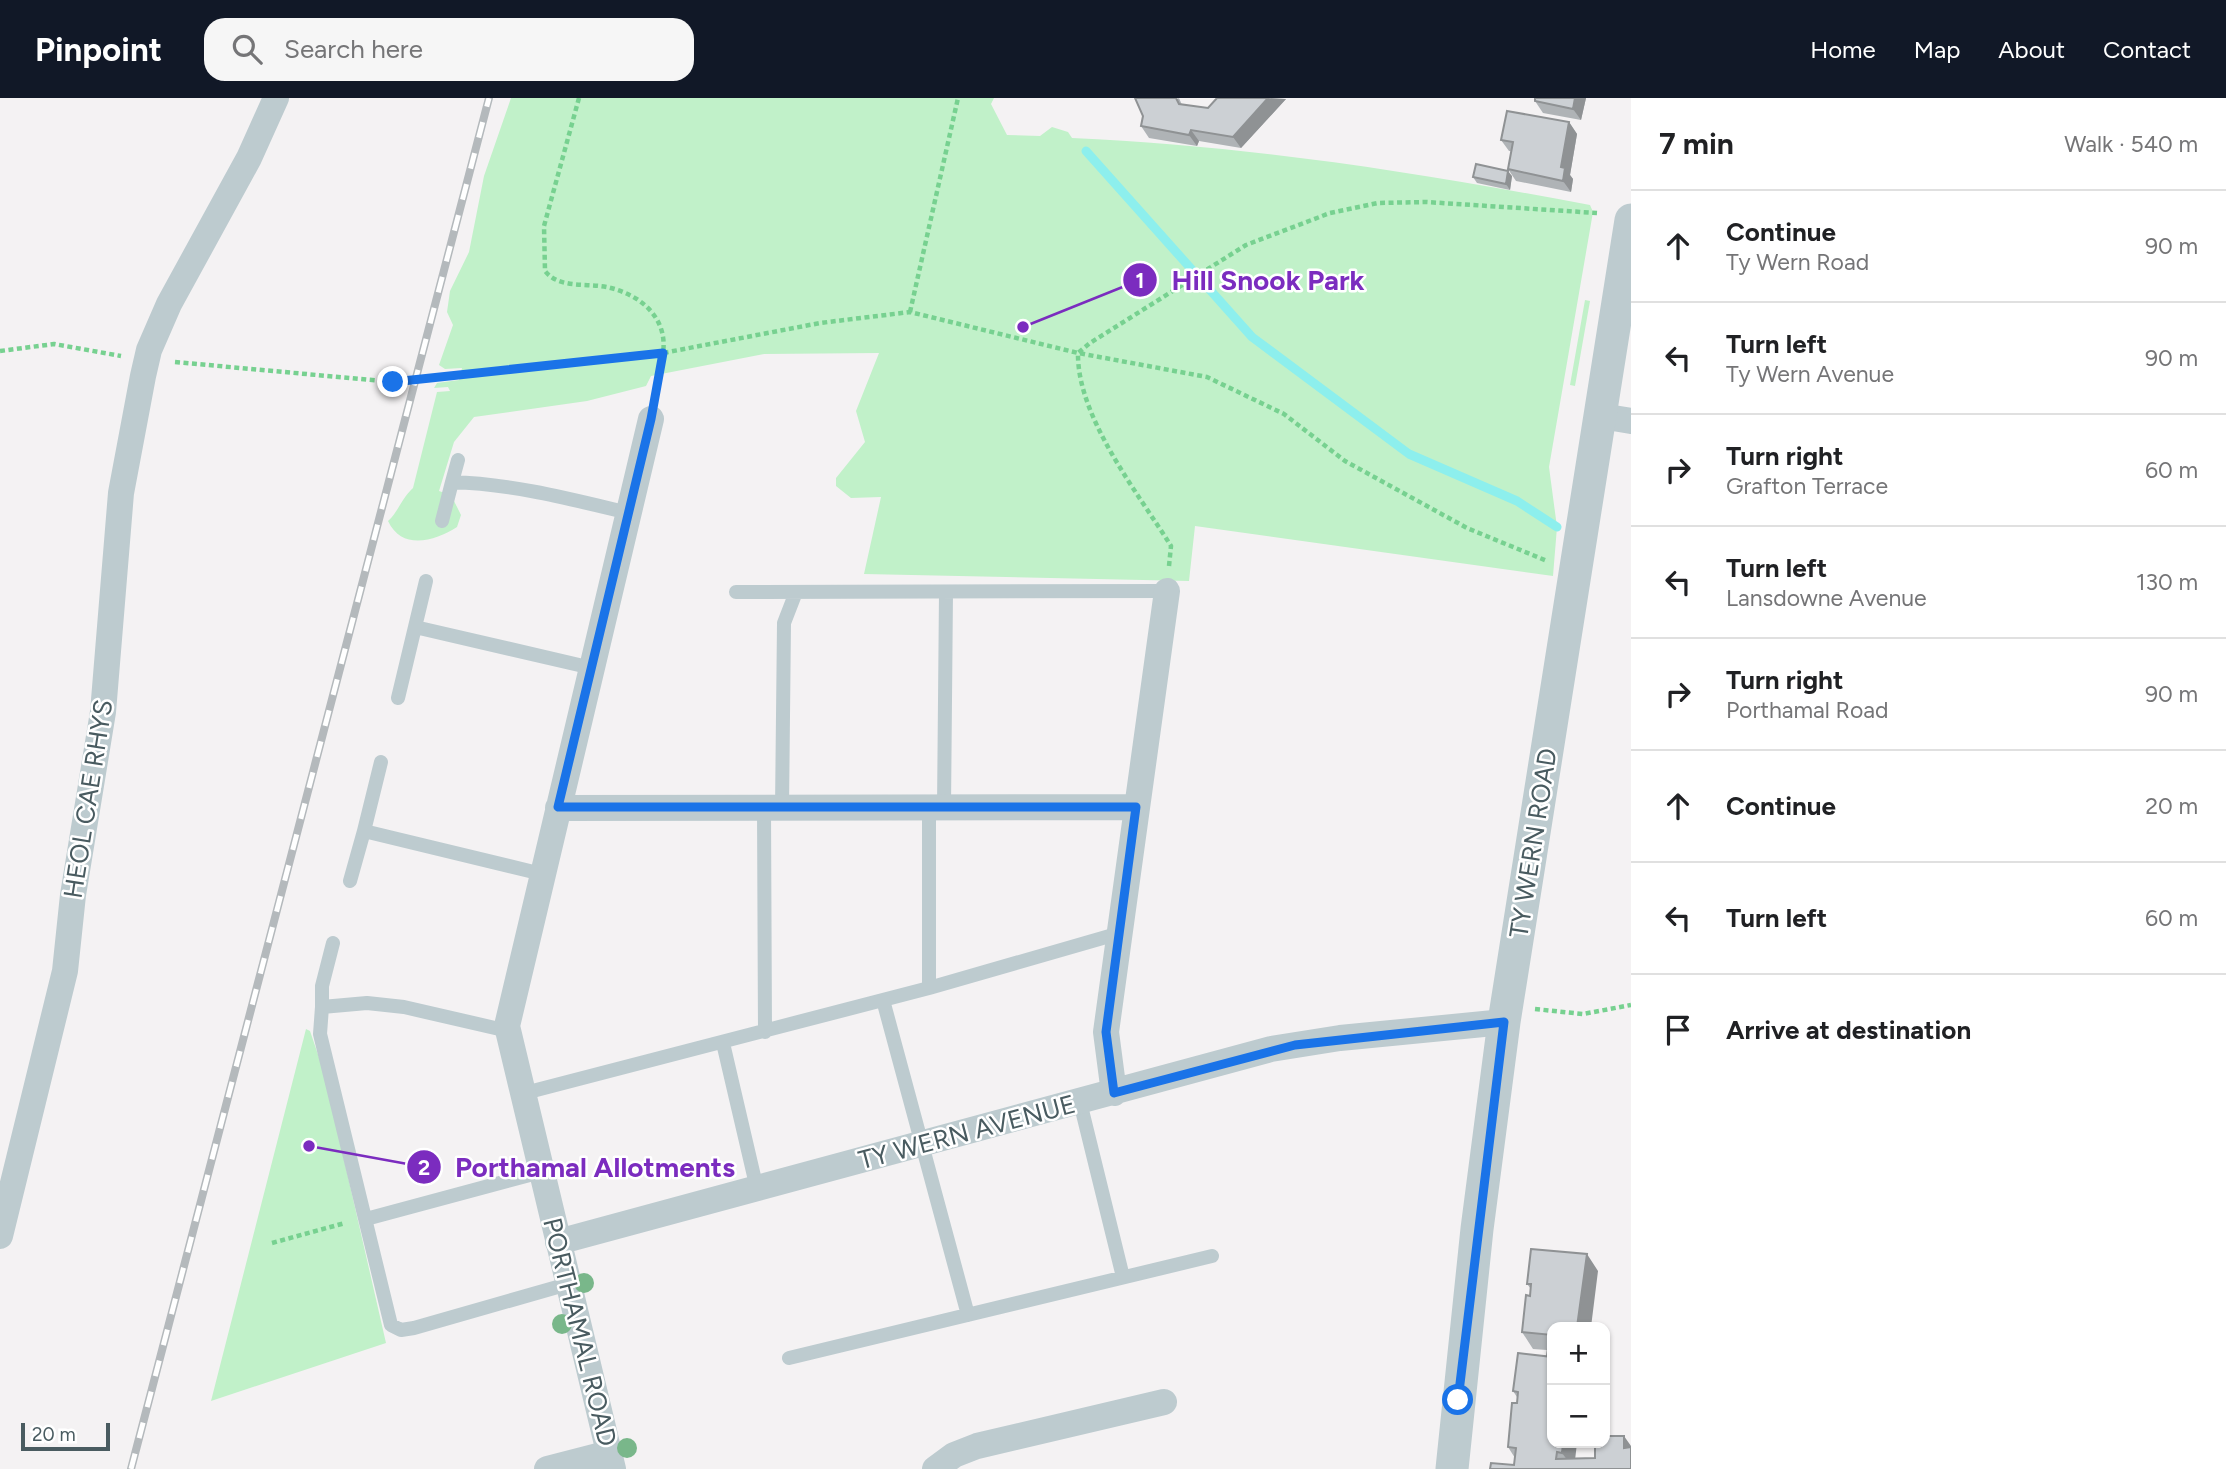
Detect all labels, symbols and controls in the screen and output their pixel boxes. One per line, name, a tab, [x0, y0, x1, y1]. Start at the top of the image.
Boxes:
search box	[204, 18, 694, 81]
text: Pinpoint	[35, 30, 162, 69]
icon: search	[228, 30, 266, 68]
text: Search here	[284, 33, 423, 65]
text: Home	[1810, 35, 1876, 64]
text: Map	[1914, 35, 1960, 64]
text: About	[1998, 35, 2065, 64]
text: Contact	[2103, 35, 2191, 64]
text: 7 min	[1659, 125, 1734, 162]
text: Walk · 540 m	[2064, 130, 2198, 158]
text: Continue	[1726, 216, 1836, 248]
icon: ahead	[1659, 227, 1697, 265]
text: 90 m	[2145, 232, 2198, 260]
text: Ty Wern Road	[1726, 248, 1869, 276]
callout: Hill Snook Park	[1123, 256, 1379, 305]
text: Hill Snook Park	[1171, 263, 1365, 297]
text: 1	[1136, 268, 1144, 293]
text: Turn left	[1726, 328, 1827, 360]
icon: left	[1659, 339, 1697, 377]
text: 90 m	[2145, 344, 2198, 372]
text: Ty Wern Avenue	[1726, 360, 1894, 388]
route end	[377, 366, 408, 397]
text: Turn right	[1726, 440, 1843, 472]
icon: right	[1659, 451, 1697, 489]
text: 60 m	[2145, 456, 2198, 484]
text: Grafton Terrace	[1726, 472, 1888, 500]
text: Turn left	[1726, 552, 1827, 584]
icon: left	[1659, 563, 1697, 601]
text: 130 m	[2136, 568, 2198, 596]
text: Lansdowne Avenue	[1726, 584, 1927, 612]
text: Turn right	[1726, 664, 1843, 696]
icon: right	[1659, 675, 1697, 713]
text: 90 m	[2145, 680, 2198, 708]
text: Porthamal Road	[1726, 696, 1888, 724]
street label: HEOL CAE RHYS	[57, 697, 119, 901]
street label: TY WERN ROAD	[1502, 746, 1564, 940]
icon: ahead	[1659, 787, 1697, 825]
text: Continue	[1726, 790, 1836, 822]
text: 20 m	[2145, 792, 2198, 820]
icon: left	[1659, 899, 1697, 937]
text: Turn left	[1726, 902, 1827, 934]
text: 60 m	[2145, 904, 2198, 932]
icon: arrive	[1659, 1011, 1697, 1049]
text: Arrive at destination	[1726, 1014, 1971, 1046]
street label: TY WERN AVENUE	[855, 1088, 1079, 1176]
callout: Porthamal Allotments	[406, 1143, 749, 1192]
text: Porthamal Allotments	[455, 1150, 735, 1184]
text: 2	[418, 1155, 430, 1180]
street label: PORTHAMAL ROAD	[536, 1214, 624, 1450]
map controls	[1547, 1322, 1610, 1448]
button: +	[1547, 1322, 1610, 1385]
route start	[1442, 1384, 1473, 1415]
button: −	[1547, 1385, 1610, 1448]
scale bar	[21, 1420, 110, 1452]
text: 20 m	[32, 1423, 76, 1446]

